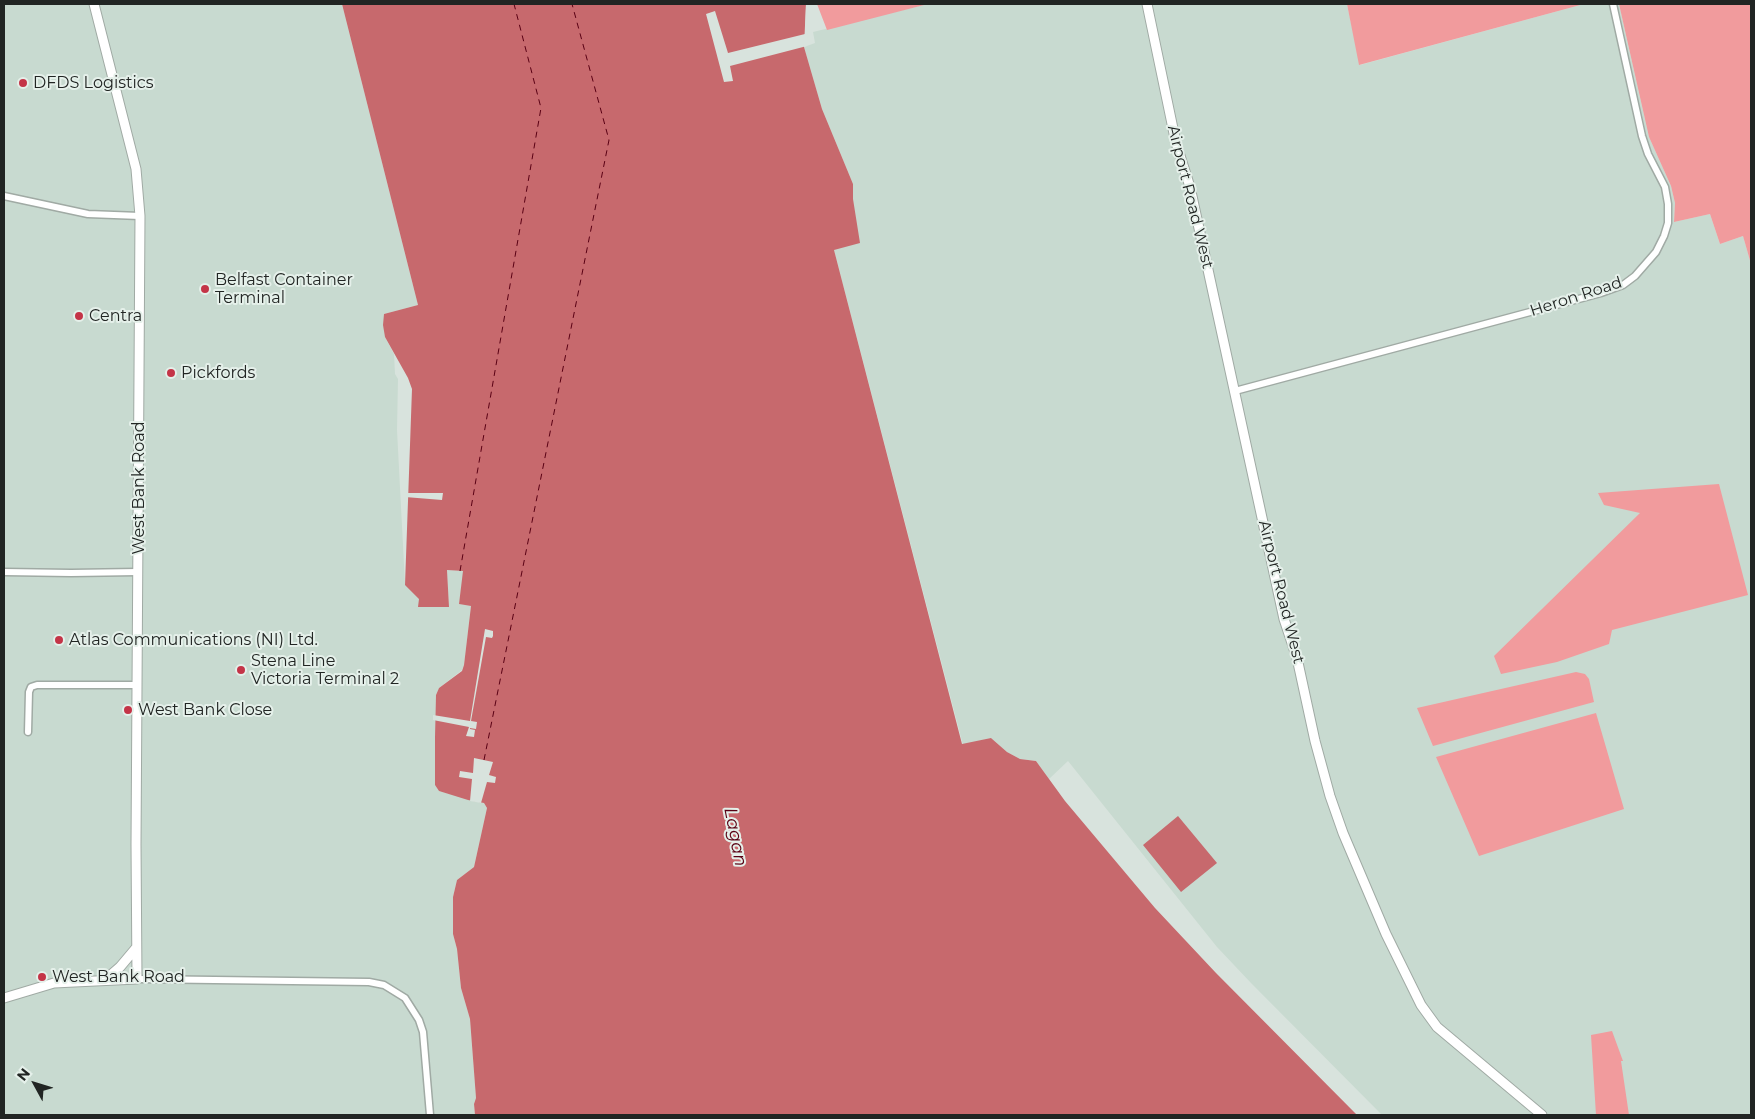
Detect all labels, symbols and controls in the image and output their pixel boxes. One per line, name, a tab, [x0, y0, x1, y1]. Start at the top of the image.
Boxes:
place label: DFDS Logistics	[33, 73, 154, 93]
marker: DFDS Logistics	[17, 77, 29, 89]
street label: Airport Road West	[1163, 123, 1217, 271]
place label: Belfast Container Terminal	[215, 270, 353, 308]
street label: Heron Road	[1527, 273, 1625, 321]
marker: Belfast Container Terminal	[199, 283, 211, 295]
place label: Centra	[89, 306, 142, 326]
marker: Centra	[73, 310, 85, 322]
place label: Pickfords	[181, 363, 255, 383]
marker: Pickfords	[165, 367, 177, 379]
street label: West Bank Road	[129, 422, 149, 554]
street label: Airport Road West	[1254, 518, 1308, 666]
place label: Atlas Communications (NI) Ltd.	[69, 630, 318, 650]
marker: Atlas Communications (NI) Ltd.	[53, 634, 65, 646]
place label: Stena Line Victoria Terminal 2	[251, 651, 399, 689]
marker: Stena Line Victoria Terminal 2	[235, 664, 247, 676]
place label: West Bank Close	[138, 700, 272, 720]
marker: West Bank Close	[122, 704, 134, 716]
water label: Lagan	[719, 806, 751, 868]
place label: West Bank Road	[52, 967, 185, 987]
marker: West Bank Road	[36, 971, 48, 983]
north arrow	[10, 1059, 60, 1109]
text: N	[13, 1065, 34, 1085]

